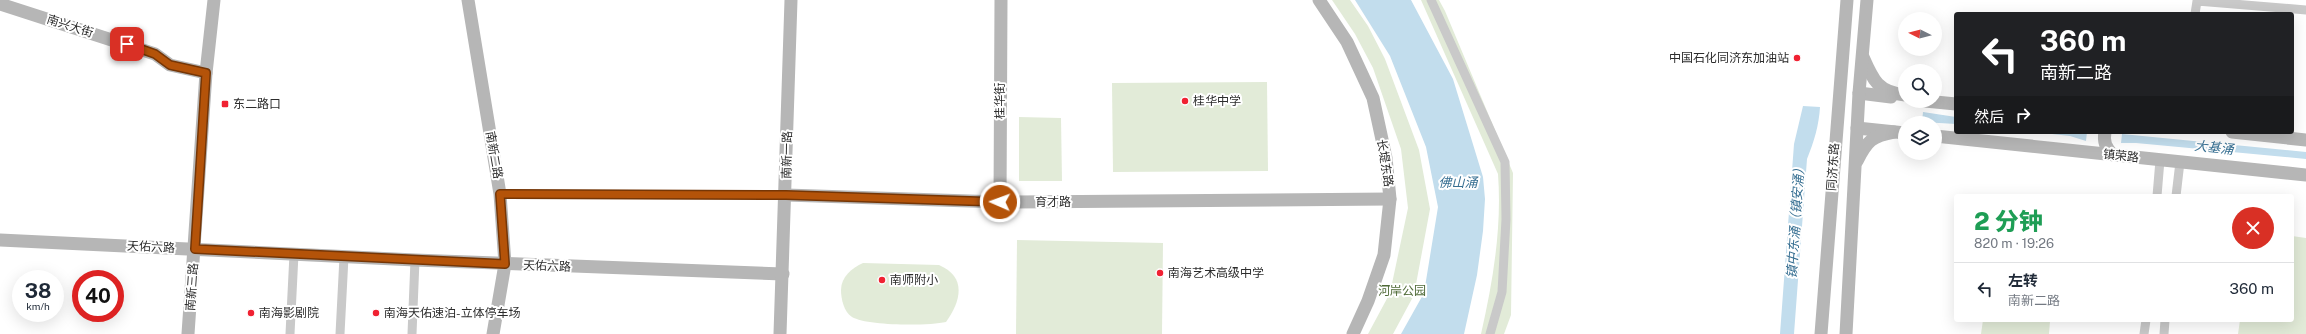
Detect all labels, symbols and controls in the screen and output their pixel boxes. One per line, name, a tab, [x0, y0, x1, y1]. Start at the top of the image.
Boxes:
street label: 南兴大街	[45, 12, 95, 40]
north arrow	[1898, 12, 1942, 56]
map controls	[1898, 12, 1942, 160]
text: 360 m	[2040, 24, 2126, 57]
pin	[110, 27, 144, 61]
icon: left	[1974, 28, 2026, 80]
icon: arrive	[116, 33, 138, 55]
place label: 中国石化同济东加油站	[1669, 51, 1789, 65]
marker: 中国石化同济东加油站	[1792, 53, 1802, 63]
text: 南新二路	[2040, 62, 2112, 83]
button: search	[1898, 64, 1942, 108]
street label: 桂华街	[993, 83, 1007, 119]
place label: 桂华中学	[1193, 94, 1241, 108]
marker: 桂华中学	[1180, 96, 1190, 106]
place label: 东二路口	[233, 97, 281, 111]
marker: 东二路口	[220, 99, 230, 109]
icon: right	[2012, 104, 2034, 126]
text: 然后	[1974, 108, 2004, 125]
button: layers	[1898, 116, 1942, 160]
street label: 南新二路	[483, 130, 505, 180]
street label: 南新一路	[780, 131, 794, 179]
street label: 长堤东路	[1374, 138, 1396, 188]
water label: 大基涌	[2194, 138, 2236, 157]
street label: 同济东路	[1824, 143, 1842, 191]
street label: 镇荣路	[2102, 147, 2140, 165]
water label: 镇中东涌（镇安涌）	[1784, 161, 1807, 279]
water label: 佛山涌	[1438, 175, 1479, 190]
position arrow	[979, 181, 1021, 223]
street label: 育才路	[1035, 195, 1071, 209]
text: 2 分钟	[1974, 207, 2043, 235]
button: close	[2232, 207, 2274, 249]
text: 820 m · 19:26	[1974, 236, 2054, 251]
street label: 天佑六路	[127, 239, 175, 255]
street label: 天佑六路	[523, 258, 571, 274]
street label: 南新三路	[183, 263, 201, 311]
place label: 南海艺术高级中学	[1168, 266, 1264, 280]
marker: 南海艺术高级中学	[1155, 268, 1165, 278]
speed limit sign: 40	[72, 270, 124, 322]
text: 左转	[2008, 272, 2038, 289]
place label: 南师附小	[890, 273, 938, 287]
marker: 南师附小	[877, 275, 887, 285]
icon: left	[1974, 278, 1996, 300]
text: 38	[25, 279, 51, 303]
text: 360 m	[2230, 280, 2274, 297]
park label: 河岸公园	[1378, 284, 1426, 298]
text: 南新二路	[2008, 293, 2060, 308]
text: km/h	[26, 300, 50, 312]
place label: 南海影剧院	[259, 306, 319, 320]
place label: 南海天佑速泊-立体停车场	[384, 306, 521, 320]
marker: 南海影剧院	[246, 308, 256, 318]
marker: 南海天佑速泊-立体停车场	[371, 308, 381, 318]

